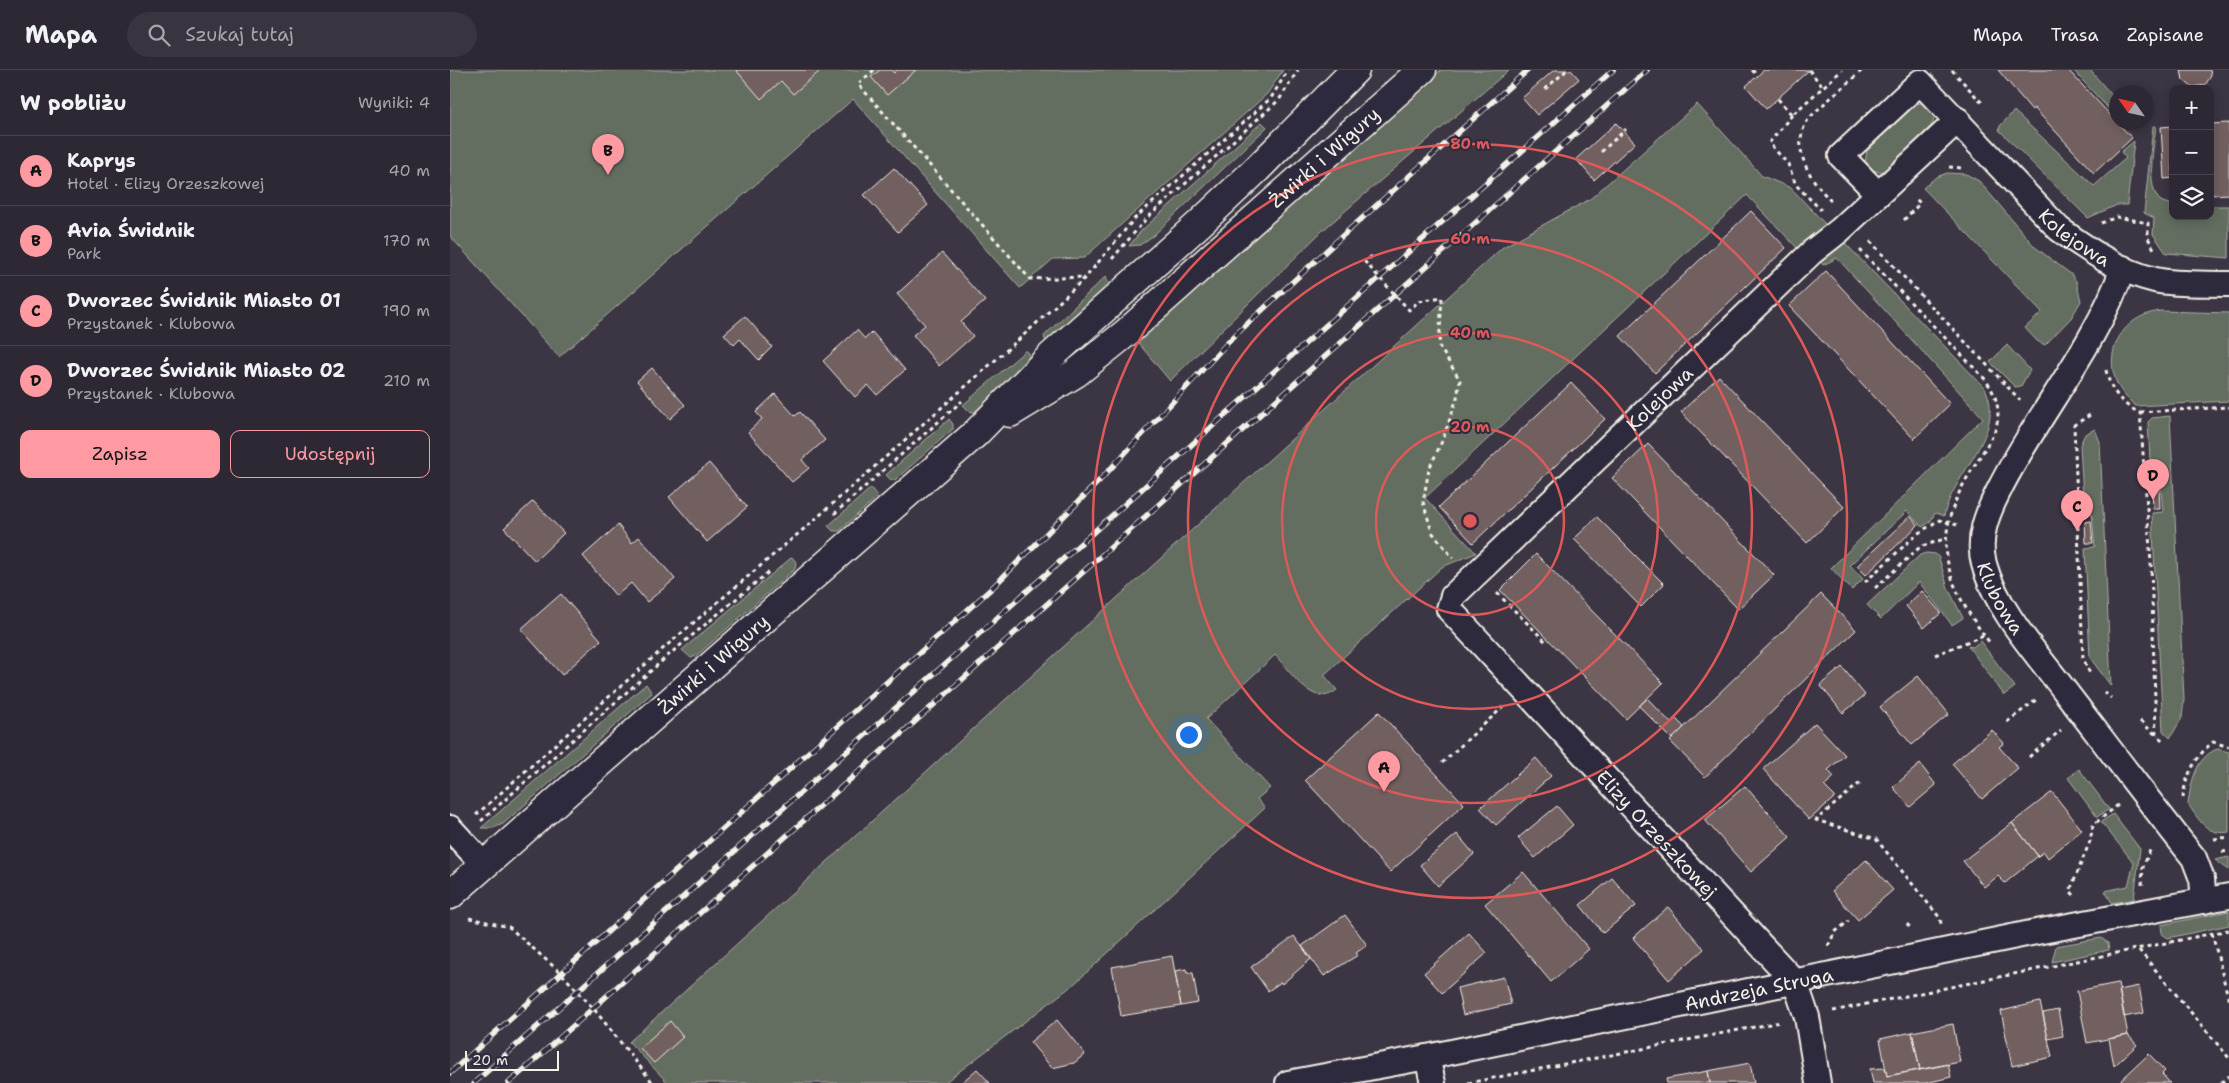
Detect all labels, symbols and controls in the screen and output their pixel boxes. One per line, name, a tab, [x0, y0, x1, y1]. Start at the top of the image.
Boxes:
search box	[127, 12, 477, 57]
text: Mapa	[25, 19, 97, 51]
icon: search	[145, 21, 173, 49]
text: Szukaj tutaj	[185, 22, 294, 47]
text: Mapa	[1973, 23, 2023, 47]
text: Trasa	[2051, 23, 2099, 47]
text: Zapisane	[2127, 23, 2204, 47]
north arrow	[2109, 85, 2154, 130]
map controls	[2169, 85, 2214, 220]
button: +	[2169, 85, 2214, 130]
text: W pobliżu	[20, 89, 127, 117]
text: Wyniki: 4	[358, 92, 430, 113]
street label: Żwirki i Wigury	[1264, 102, 1385, 213]
button: −	[2169, 130, 2214, 175]
pin: B	[592, 134, 624, 175]
text: 80 m	[1450, 134, 1490, 154]
text: Kaprys	[67, 148, 136, 173]
text: A	[30, 160, 42, 181]
text: 40 m	[388, 160, 430, 181]
text: Hotel · Elizy Orzeszkowej	[67, 173, 264, 194]
button: layers	[2169, 175, 2214, 220]
street label: Kolejowa	[2033, 203, 2115, 273]
text: Avia Świdnik	[67, 218, 195, 243]
text: 60 m	[1450, 229, 1490, 249]
text: B	[31, 230, 41, 251]
text: 170 m	[383, 230, 430, 251]
text: Park	[67, 243, 101, 264]
text: Dworzec Świdnik Miasto 01	[67, 288, 341, 313]
text: C	[31, 300, 41, 321]
text: 190 m	[383, 300, 430, 321]
text: Przystanek · Klubowa	[67, 313, 235, 334]
text: 40 m	[1450, 323, 1490, 343]
text: Dworzec Świdnik Miasto 02	[67, 358, 345, 383]
street label: Kolejowa	[1621, 361, 1698, 437]
text: D	[30, 370, 42, 391]
text: 210 m	[383, 370, 430, 391]
text: Przystanek · Klubowa	[67, 383, 235, 404]
text: 20 m	[1450, 417, 1490, 437]
button: Zapisz	[20, 430, 220, 478]
button: Udostępnij	[230, 430, 430, 478]
pin: D	[2137, 459, 2169, 500]
pin: C	[2061, 490, 2093, 531]
centre of rings	[1461, 512, 1479, 530]
street label: Klubowa	[1971, 559, 2030, 640]
street label: Żwirki i Wigury	[652, 609, 774, 720]
your location	[1176, 722, 1202, 748]
pin: A	[1368, 751, 1400, 792]
street label: Elizy Orzeszkowej	[1591, 765, 1723, 904]
street label: Andrzeja Struga	[1682, 962, 1836, 1017]
scale bar	[465, 1048, 559, 1071]
text: 20 m	[472, 1051, 508, 1069]

